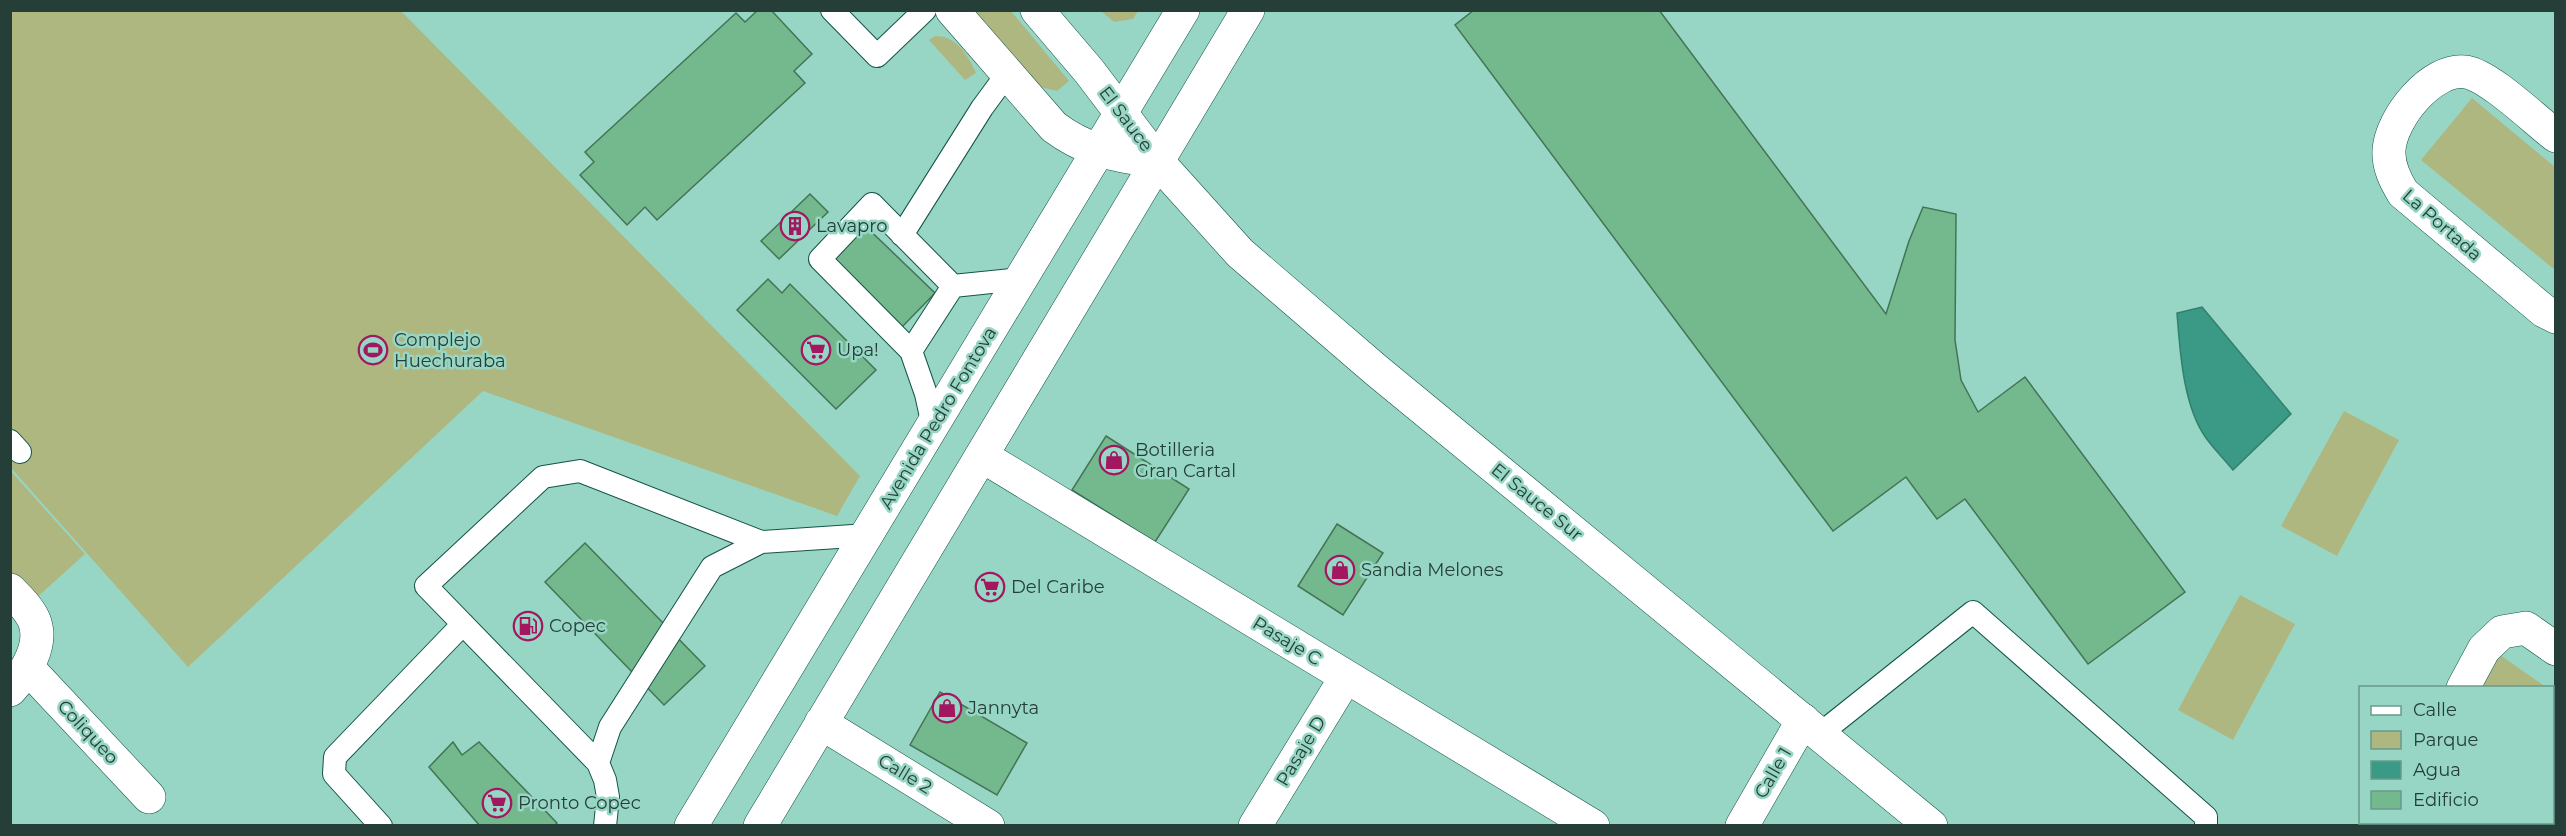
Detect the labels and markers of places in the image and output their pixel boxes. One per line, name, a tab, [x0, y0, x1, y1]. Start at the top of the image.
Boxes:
building icon: Lavapro	[779, 210, 811, 242]
place label: Lavapro	[816, 215, 888, 237]
place label: Complejo Huechuraba	[394, 329, 506, 372]
sports icon: Complejo Huechuraba	[357, 334, 389, 366]
supermarket icon: Upa!	[800, 334, 832, 366]
place label: Upa!	[837, 339, 879, 361]
place label: Botilleria Gran Cartal	[1135, 439, 1236, 482]
shop icon: Botilleria Gran Cartal	[1098, 444, 1130, 476]
shop icon: Sandia Melones	[1324, 554, 1356, 586]
place label: Sandia Melones	[1361, 559, 1503, 581]
supermarket icon: Del Caribe	[974, 571, 1006, 603]
place label: Del Caribe	[1011, 576, 1105, 598]
fuel station icon: Copec	[512, 610, 544, 642]
place label: Copec	[549, 615, 606, 637]
shop icon: Jannyta	[931, 692, 963, 724]
place label: Jannyta	[967, 697, 1039, 719]
supermarket icon: Pronto Copec	[481, 787, 513, 819]
place label: Pronto Copec	[518, 792, 641, 814]

